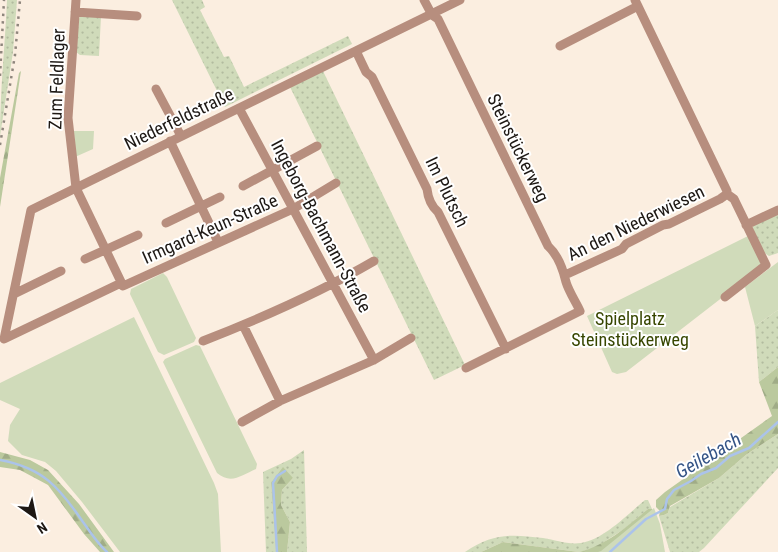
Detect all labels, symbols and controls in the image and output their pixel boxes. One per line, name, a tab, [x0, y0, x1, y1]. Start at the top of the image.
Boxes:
street label: Zum Feldlager	[44, 28, 69, 130]
street label: Niederfeldstraße	[121, 83, 237, 154]
street label: Steinstückerweg	[483, 90, 554, 205]
street label: Ingeborg-Bachmann-Straße	[267, 136, 376, 316]
street label: Im Plutsch	[421, 153, 473, 230]
street label: An den Niederwiesen	[564, 180, 708, 265]
street label: Irmgard-Keun-Straße	[139, 189, 281, 268]
park label: Spielplatz Steinstückerweg	[571, 308, 689, 350]
water label: Geilebach	[671, 427, 745, 483]
north arrow	[10, 492, 60, 542]
text: N	[34, 519, 50, 537]

